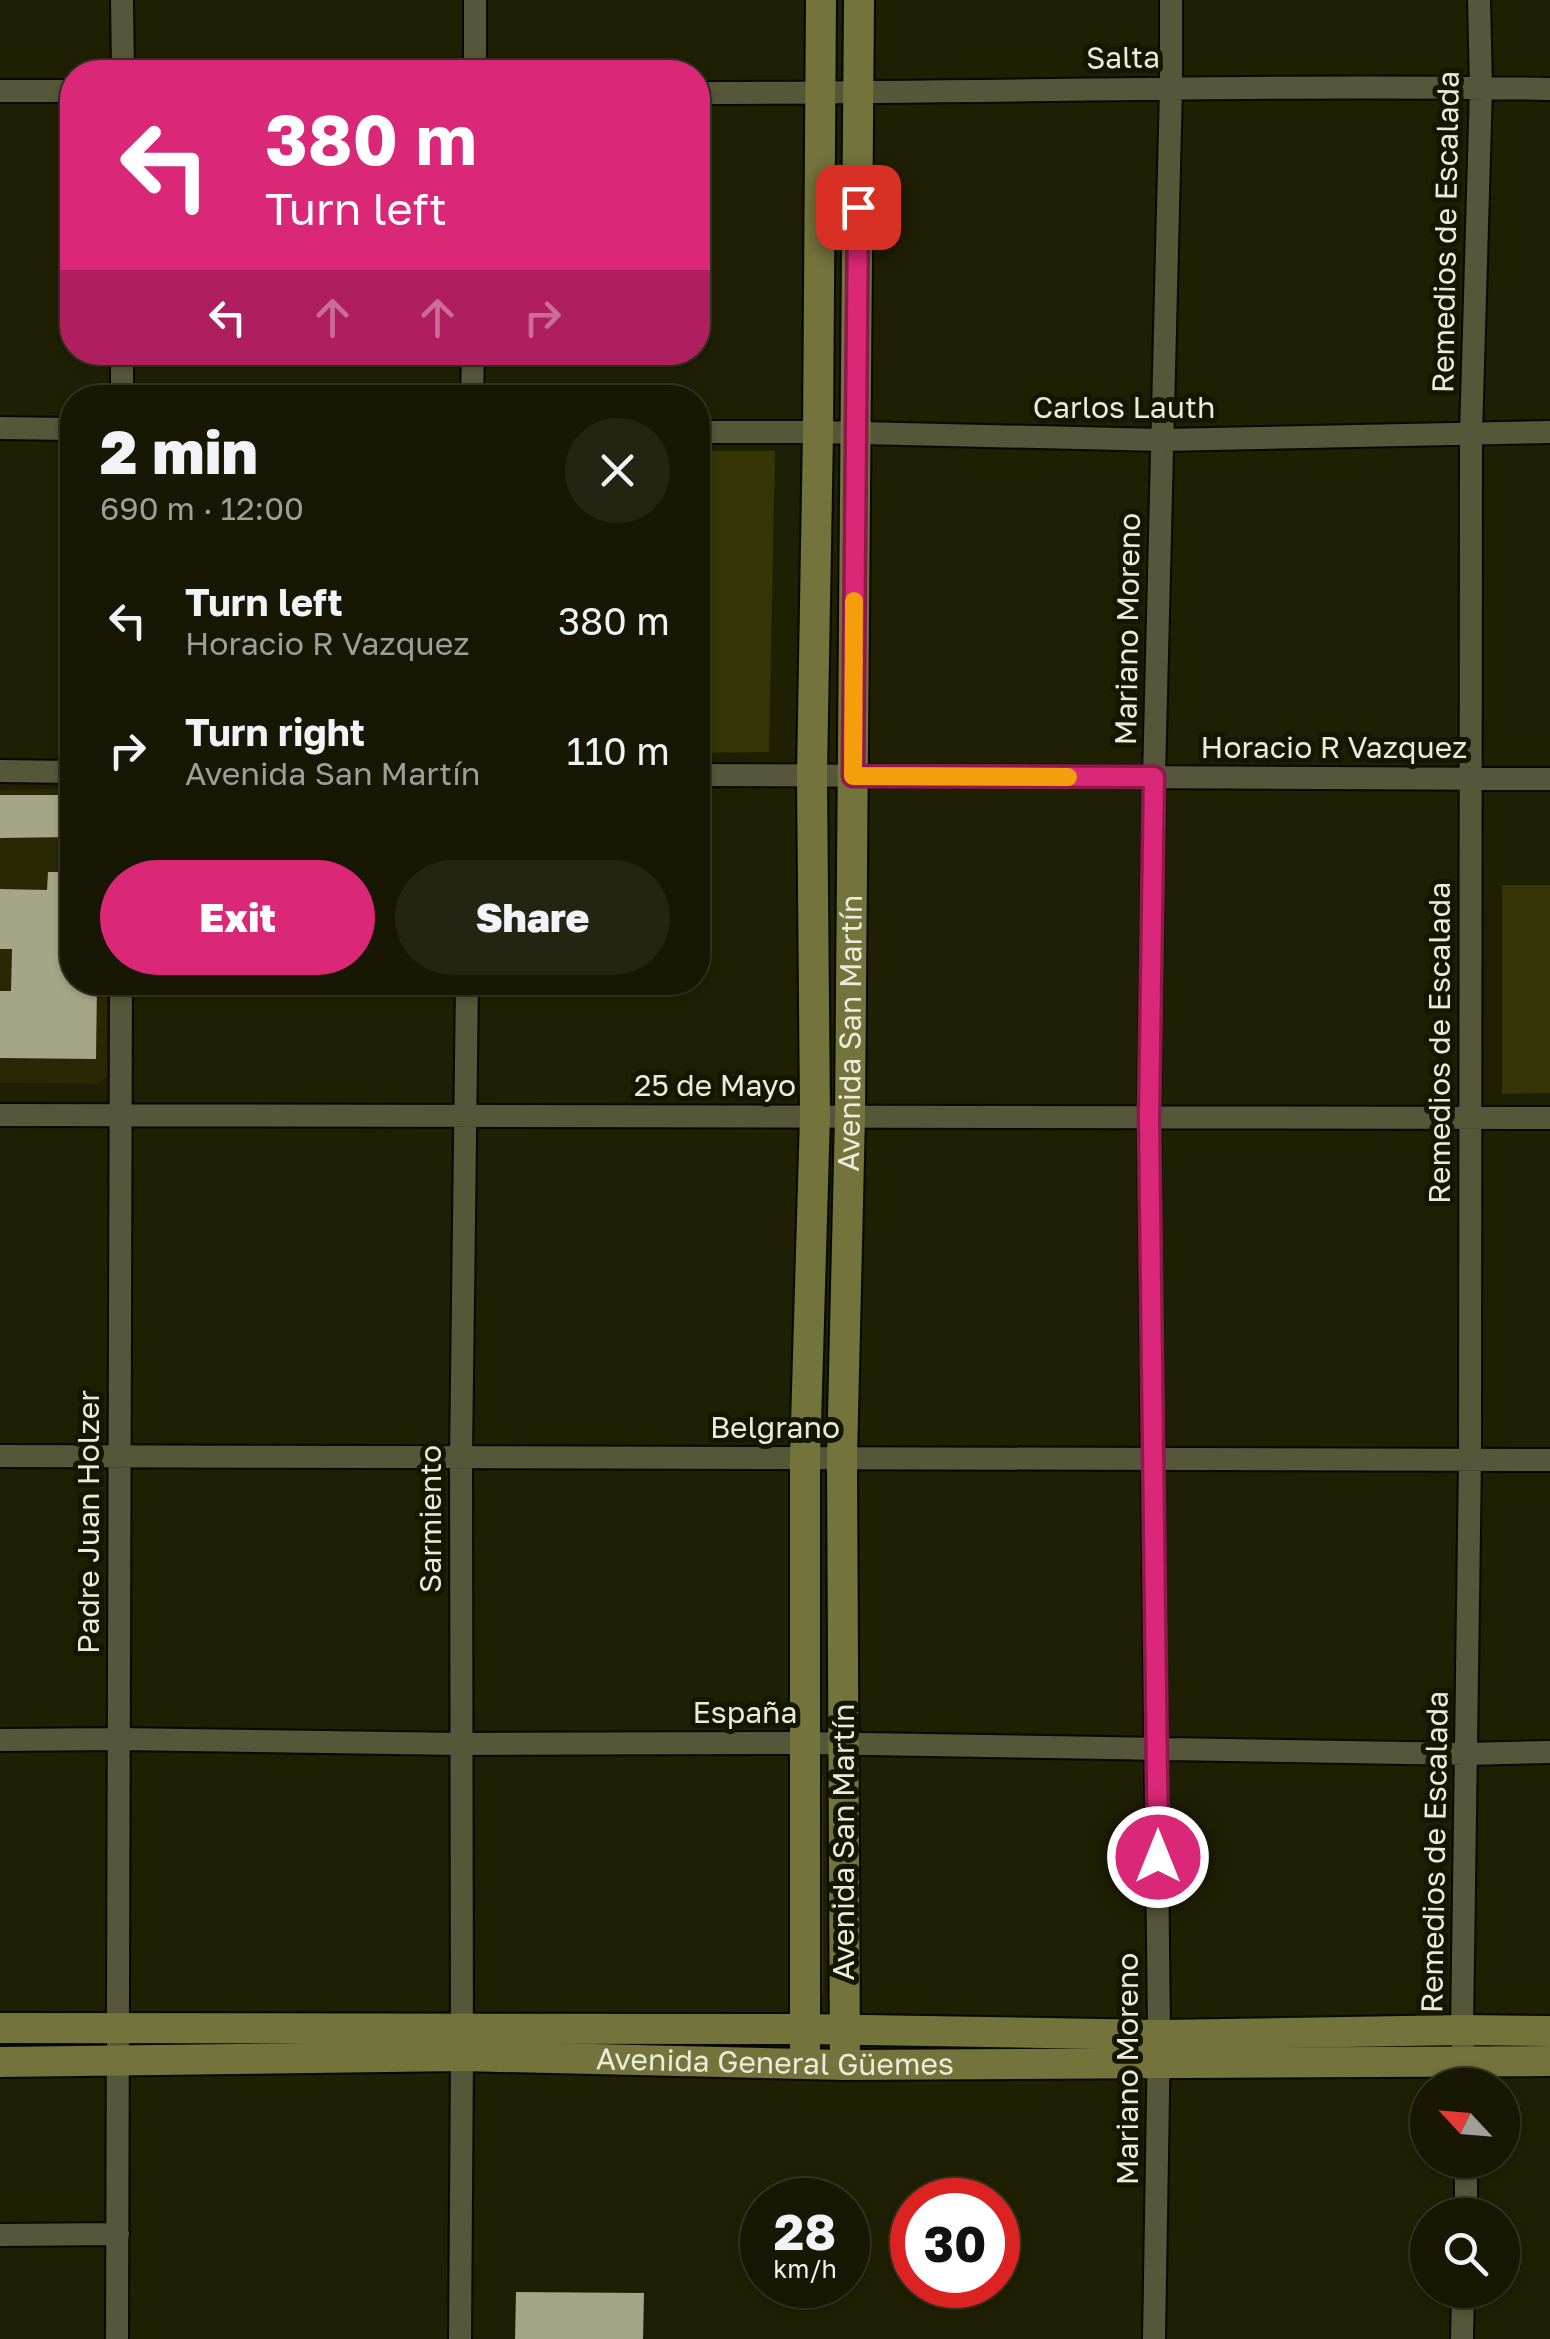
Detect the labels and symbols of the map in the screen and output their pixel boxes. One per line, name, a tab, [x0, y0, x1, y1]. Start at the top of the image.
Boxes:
street label: Salta	[1086, 38, 1160, 76]
street label: Remedios de Escalada	[1424, 71, 1466, 393]
pin	[816, 165, 901, 250]
street label: Carlos Lauth	[1033, 389, 1215, 425]
street label: Mariano Moreno	[1107, 512, 1147, 746]
street label: Horacio R Vazquez	[1201, 729, 1467, 765]
street label: Remedios de Escalada	[1421, 882, 1457, 1204]
street label: Avenida San Martín	[830, 894, 869, 1172]
street label: 25 de Mayo	[634, 1067, 796, 1103]
street label: Padre Juan Holzer	[70, 1390, 106, 1654]
street label: Belgrano	[710, 1409, 840, 1445]
street label: Sarmiento	[412, 1445, 448, 1593]
street label: Remedios de Escalada	[1413, 1691, 1455, 2013]
street label: España	[693, 1694, 798, 1730]
street label: Avenida San Martín	[825, 1704, 861, 1980]
position arrow	[1106, 1805, 1210, 1909]
street label: Mariano Moreno	[1109, 1953, 1145, 2185]
street label: Avenida General Güemes	[596, 2040, 954, 2082]
north arrow	[1410, 2068, 1520, 2178]
speed limit sign: 30	[890, 2178, 1020, 2308]

